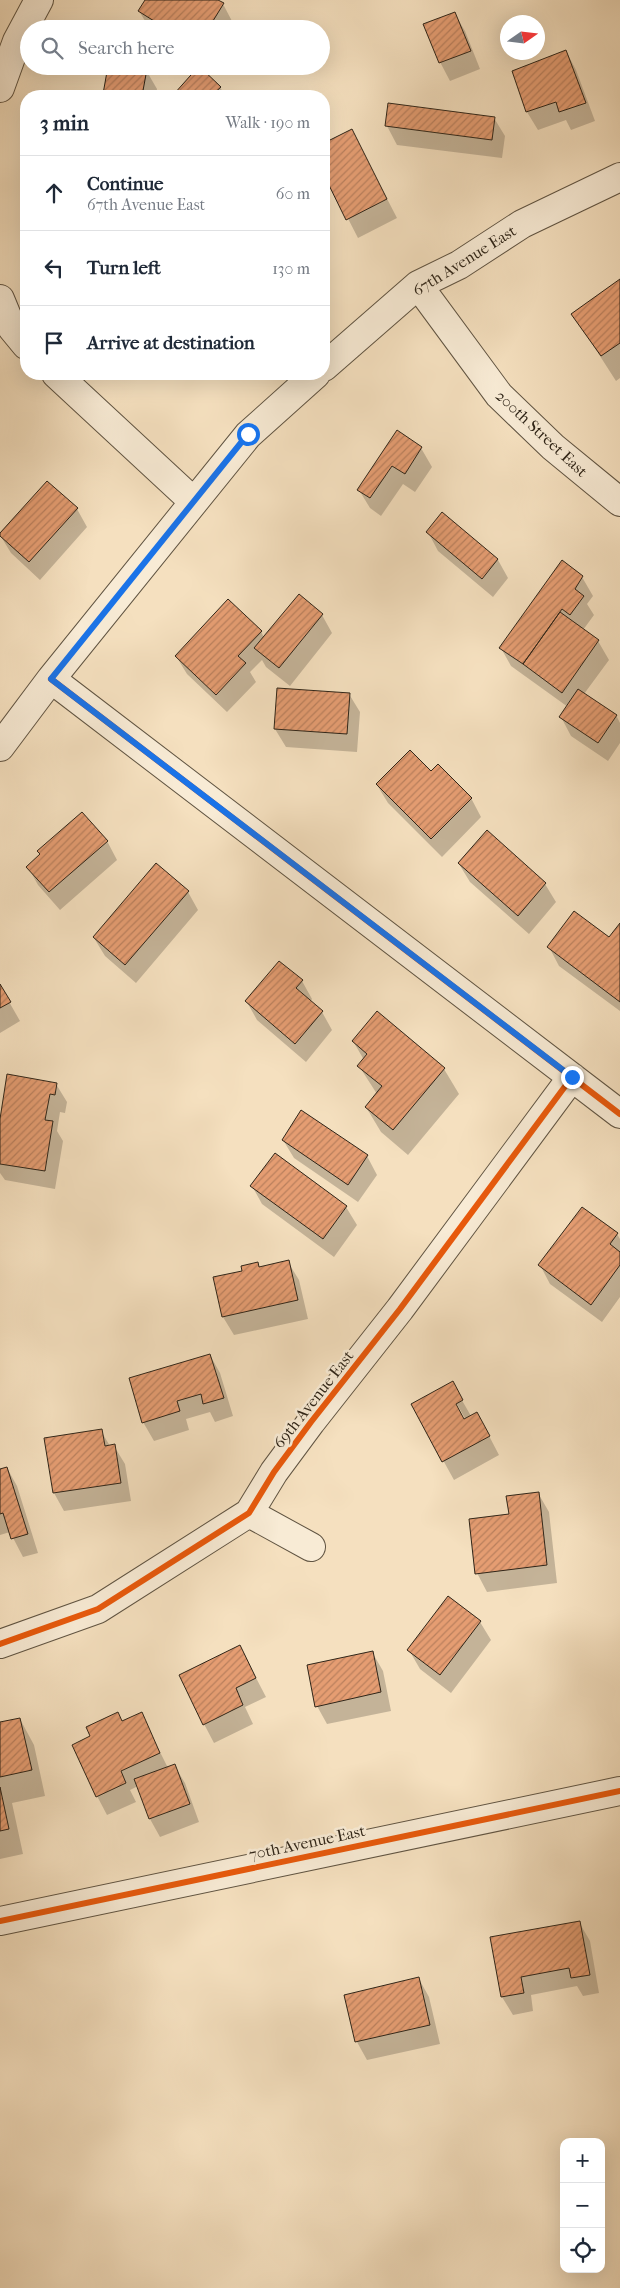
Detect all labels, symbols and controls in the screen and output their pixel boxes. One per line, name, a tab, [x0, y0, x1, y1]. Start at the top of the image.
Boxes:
north arrow	[500, 15, 545, 60]
search box	[20, 20, 330, 75]
icon: search	[38, 34, 66, 62]
text: Search here	[78, 37, 174, 59]
text: 3 min	[40, 111, 89, 135]
text: Walk · 190 m	[226, 113, 310, 132]
text: Continue	[87, 173, 163, 195]
icon: ahead	[40, 179, 68, 207]
text: 60 m	[276, 184, 310, 203]
text: 67th Avenue East	[87, 195, 205, 214]
street label: 67th Avenue East	[409, 221, 520, 300]
icon: left	[40, 254, 68, 282]
text: Turn left	[87, 257, 161, 279]
text: 130 m	[272, 259, 310, 278]
icon: arrive	[40, 329, 68, 357]
text: Arrive at destination	[87, 332, 255, 354]
street label: 200th Street East	[492, 386, 592, 481]
route start	[237, 423, 260, 446]
route end	[561, 1066, 584, 1089]
street label: 69th Avenue East	[269, 1346, 358, 1452]
street label: 70th Avenue East	[247, 1821, 367, 1864]
map controls	[560, 2138, 605, 2273]
button: +	[560, 2138, 605, 2183]
button: −	[560, 2183, 605, 2228]
button: locate	[560, 2228, 605, 2273]

